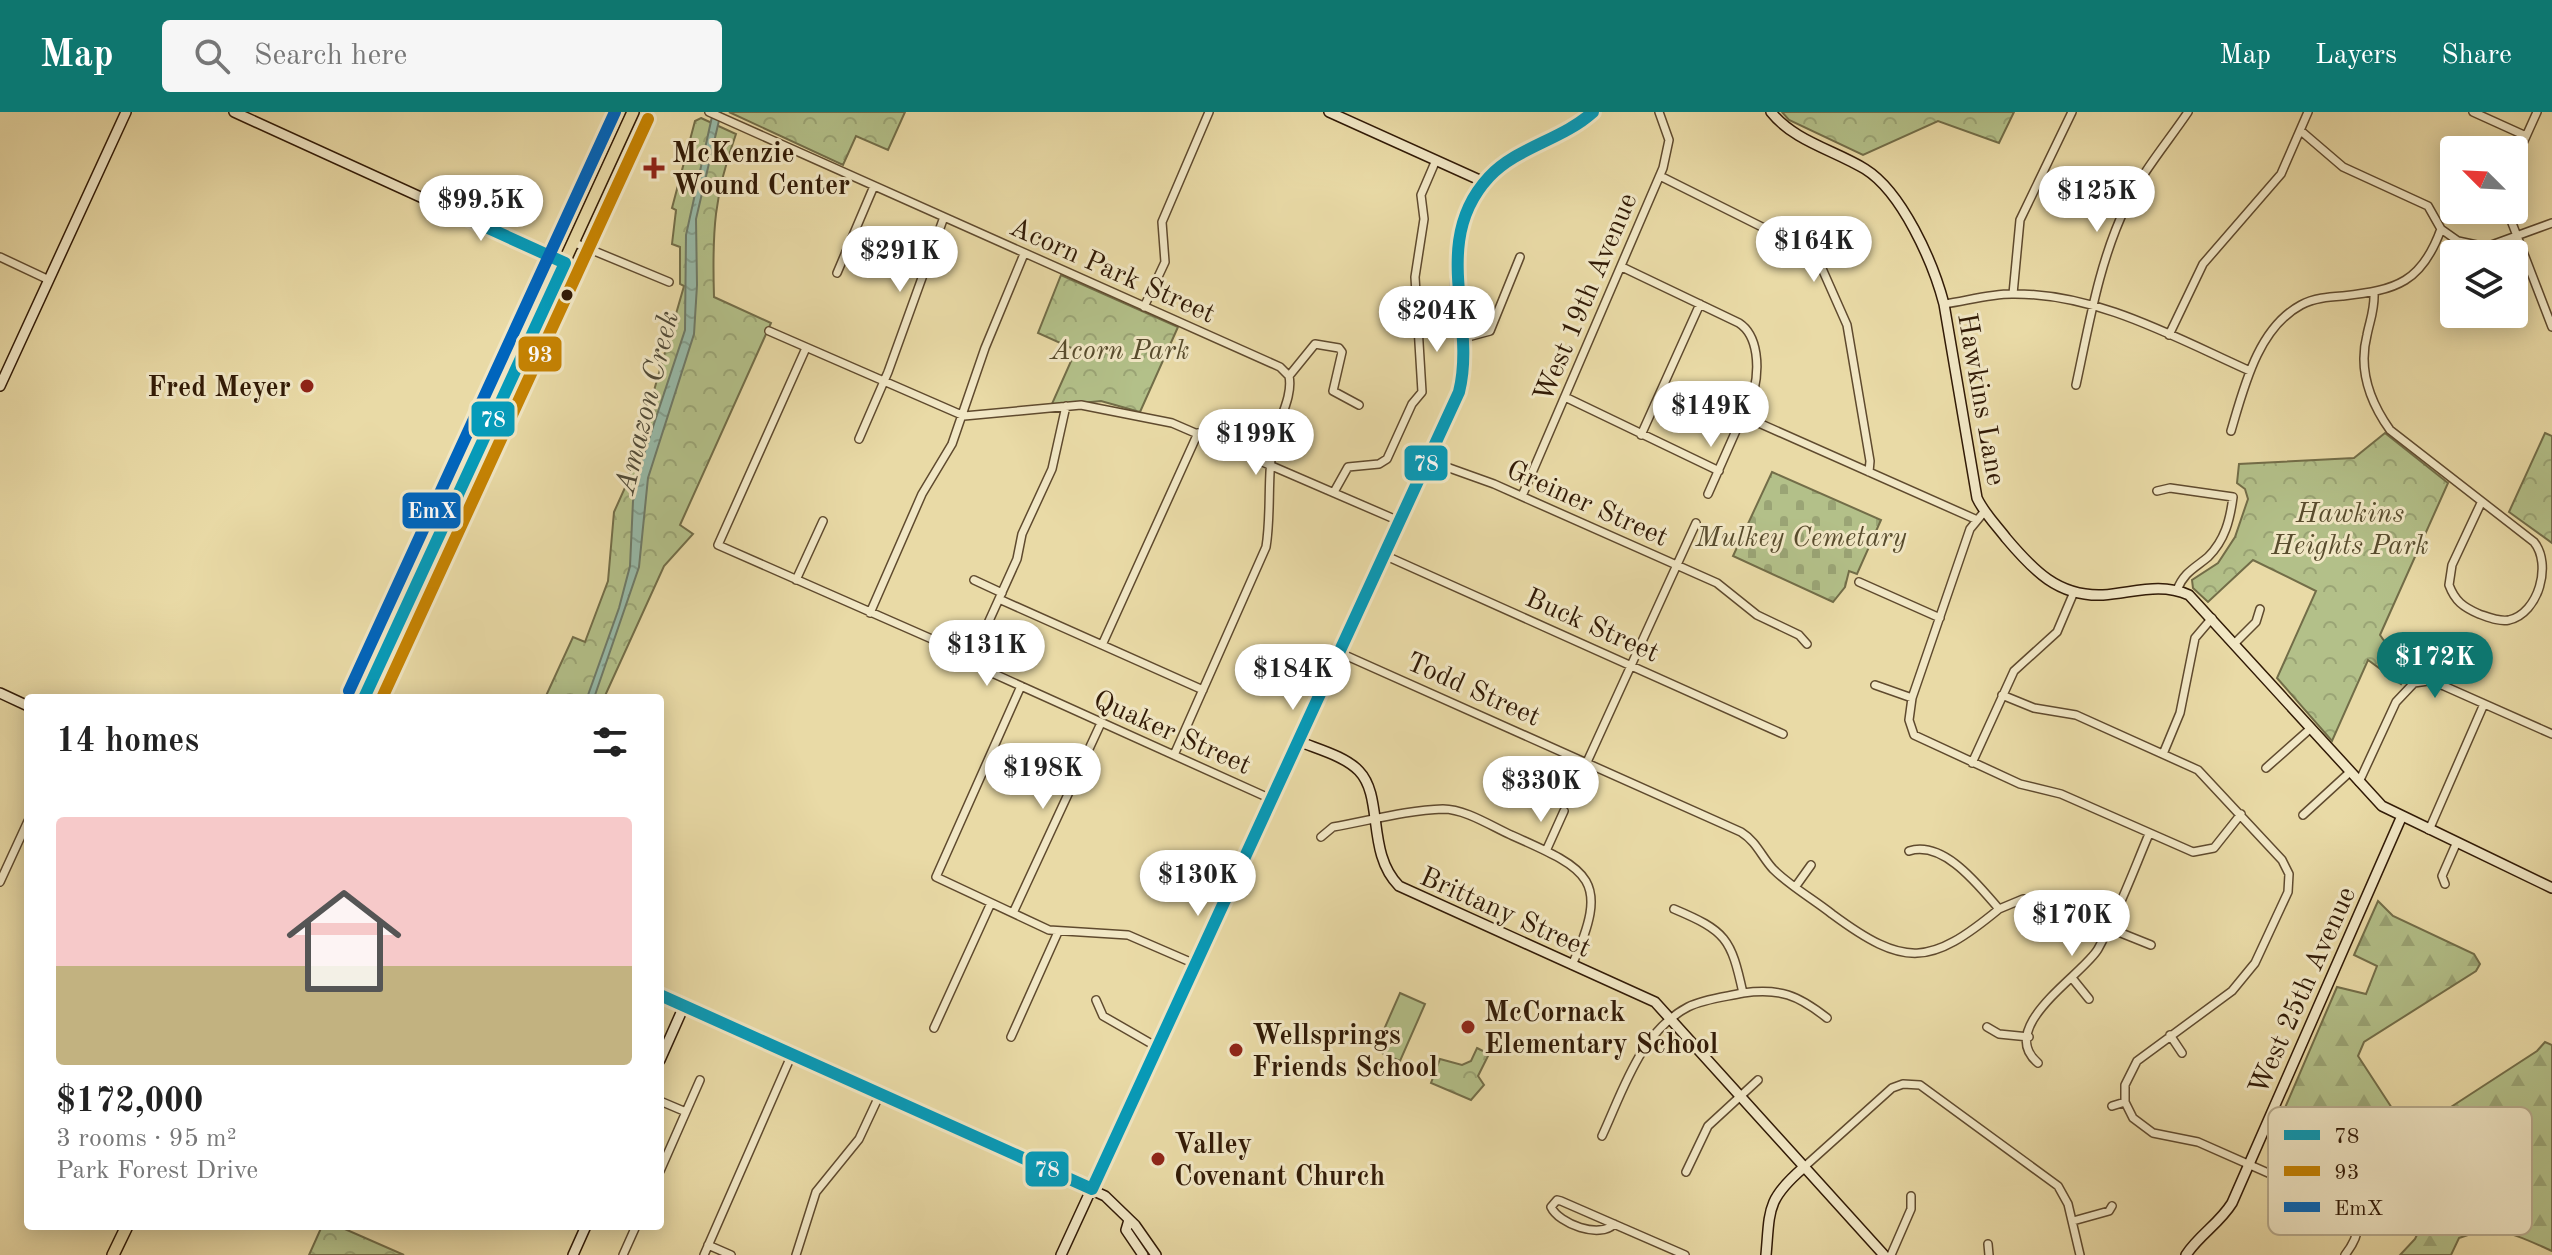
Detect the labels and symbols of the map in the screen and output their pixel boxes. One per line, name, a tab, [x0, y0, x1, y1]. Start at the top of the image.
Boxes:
north arrow	[2440, 136, 2528, 224]
place label: McKenzie Wound Center	[672, 141, 850, 201]
marker: McKenzie Wound Center	[643, 157, 665, 179]
pin: $125K	[2041, 166, 2153, 234]
pin: $99.5K	[416, 175, 546, 243]
street label: West 19th Avenue	[1530, 190, 1643, 407]
street label: Acorn Park Street	[1005, 214, 1219, 330]
pin: $164K	[1758, 216, 1870, 284]
pin: $291K	[844, 226, 956, 294]
pin: $204K	[1381, 286, 1493, 354]
unlabelled marker	[559, 287, 575, 303]
water label: Amazon Creek	[610, 308, 685, 499]
street label: Hawkins Lane	[1951, 311, 2009, 488]
line badge: 93	[517, 335, 563, 373]
park label: Acorn Park	[1049, 338, 1189, 366]
text: 93	[527, 345, 553, 367]
place label: Fred Meyer	[147, 375, 291, 403]
marker: Fred Meyer	[298, 377, 316, 395]
pin: $149K	[1655, 381, 1767, 449]
line badge: 78	[470, 400, 516, 438]
pin: $199K	[1200, 409, 1312, 477]
text: 78	[480, 410, 506, 432]
line badge: 78	[1403, 444, 1449, 482]
text: 78	[1413, 454, 1439, 476]
street label: Greiner Street	[1502, 457, 1672, 553]
line badge: EmX	[401, 491, 462, 530]
text: EmX	[407, 501, 457, 523]
park label: Hawkins Heights Park	[2270, 501, 2429, 561]
park label: Mulkey Cemetary	[1694, 525, 1907, 553]
street label: Buck Street	[1521, 585, 1663, 669]
pin: $131K	[931, 620, 1043, 688]
pin: $172K	[2379, 632, 2491, 700]
pin: $184K	[1237, 644, 1349, 712]
street label: Todd Street	[1402, 649, 1544, 733]
street label: Quaker Street	[1089, 687, 1255, 781]
pin: $198K	[987, 743, 1099, 811]
pin: $330K	[1485, 756, 1597, 824]
pin: $130K	[1142, 850, 1254, 918]
street label: Brittany Street	[1415, 864, 1594, 964]
street label: West 25th Avenue	[2245, 883, 2362, 1099]
pin: $170K	[2016, 890, 2128, 958]
place label: McCornack Elementary School	[1484, 1000, 1719, 1060]
marker: McCornack Elementary School	[1459, 1018, 1477, 1036]
place label: Wellsprings Friends School	[1252, 1023, 1438, 1083]
marker: Wellsprings Friends School	[1227, 1041, 1245, 1059]
legend	[2268, 1107, 2532, 1235]
text: 78	[2334, 1126, 2360, 1148]
place label: Valley Covenant Church	[1174, 1132, 1385, 1192]
line badge: 78	[1024, 1150, 1070, 1188]
marker: Valley Covenant Church	[1149, 1150, 1167, 1168]
text: 78	[1034, 1160, 1060, 1182]
text: 93	[2334, 1162, 2360, 1184]
text: EmX	[2334, 1198, 2383, 1220]

